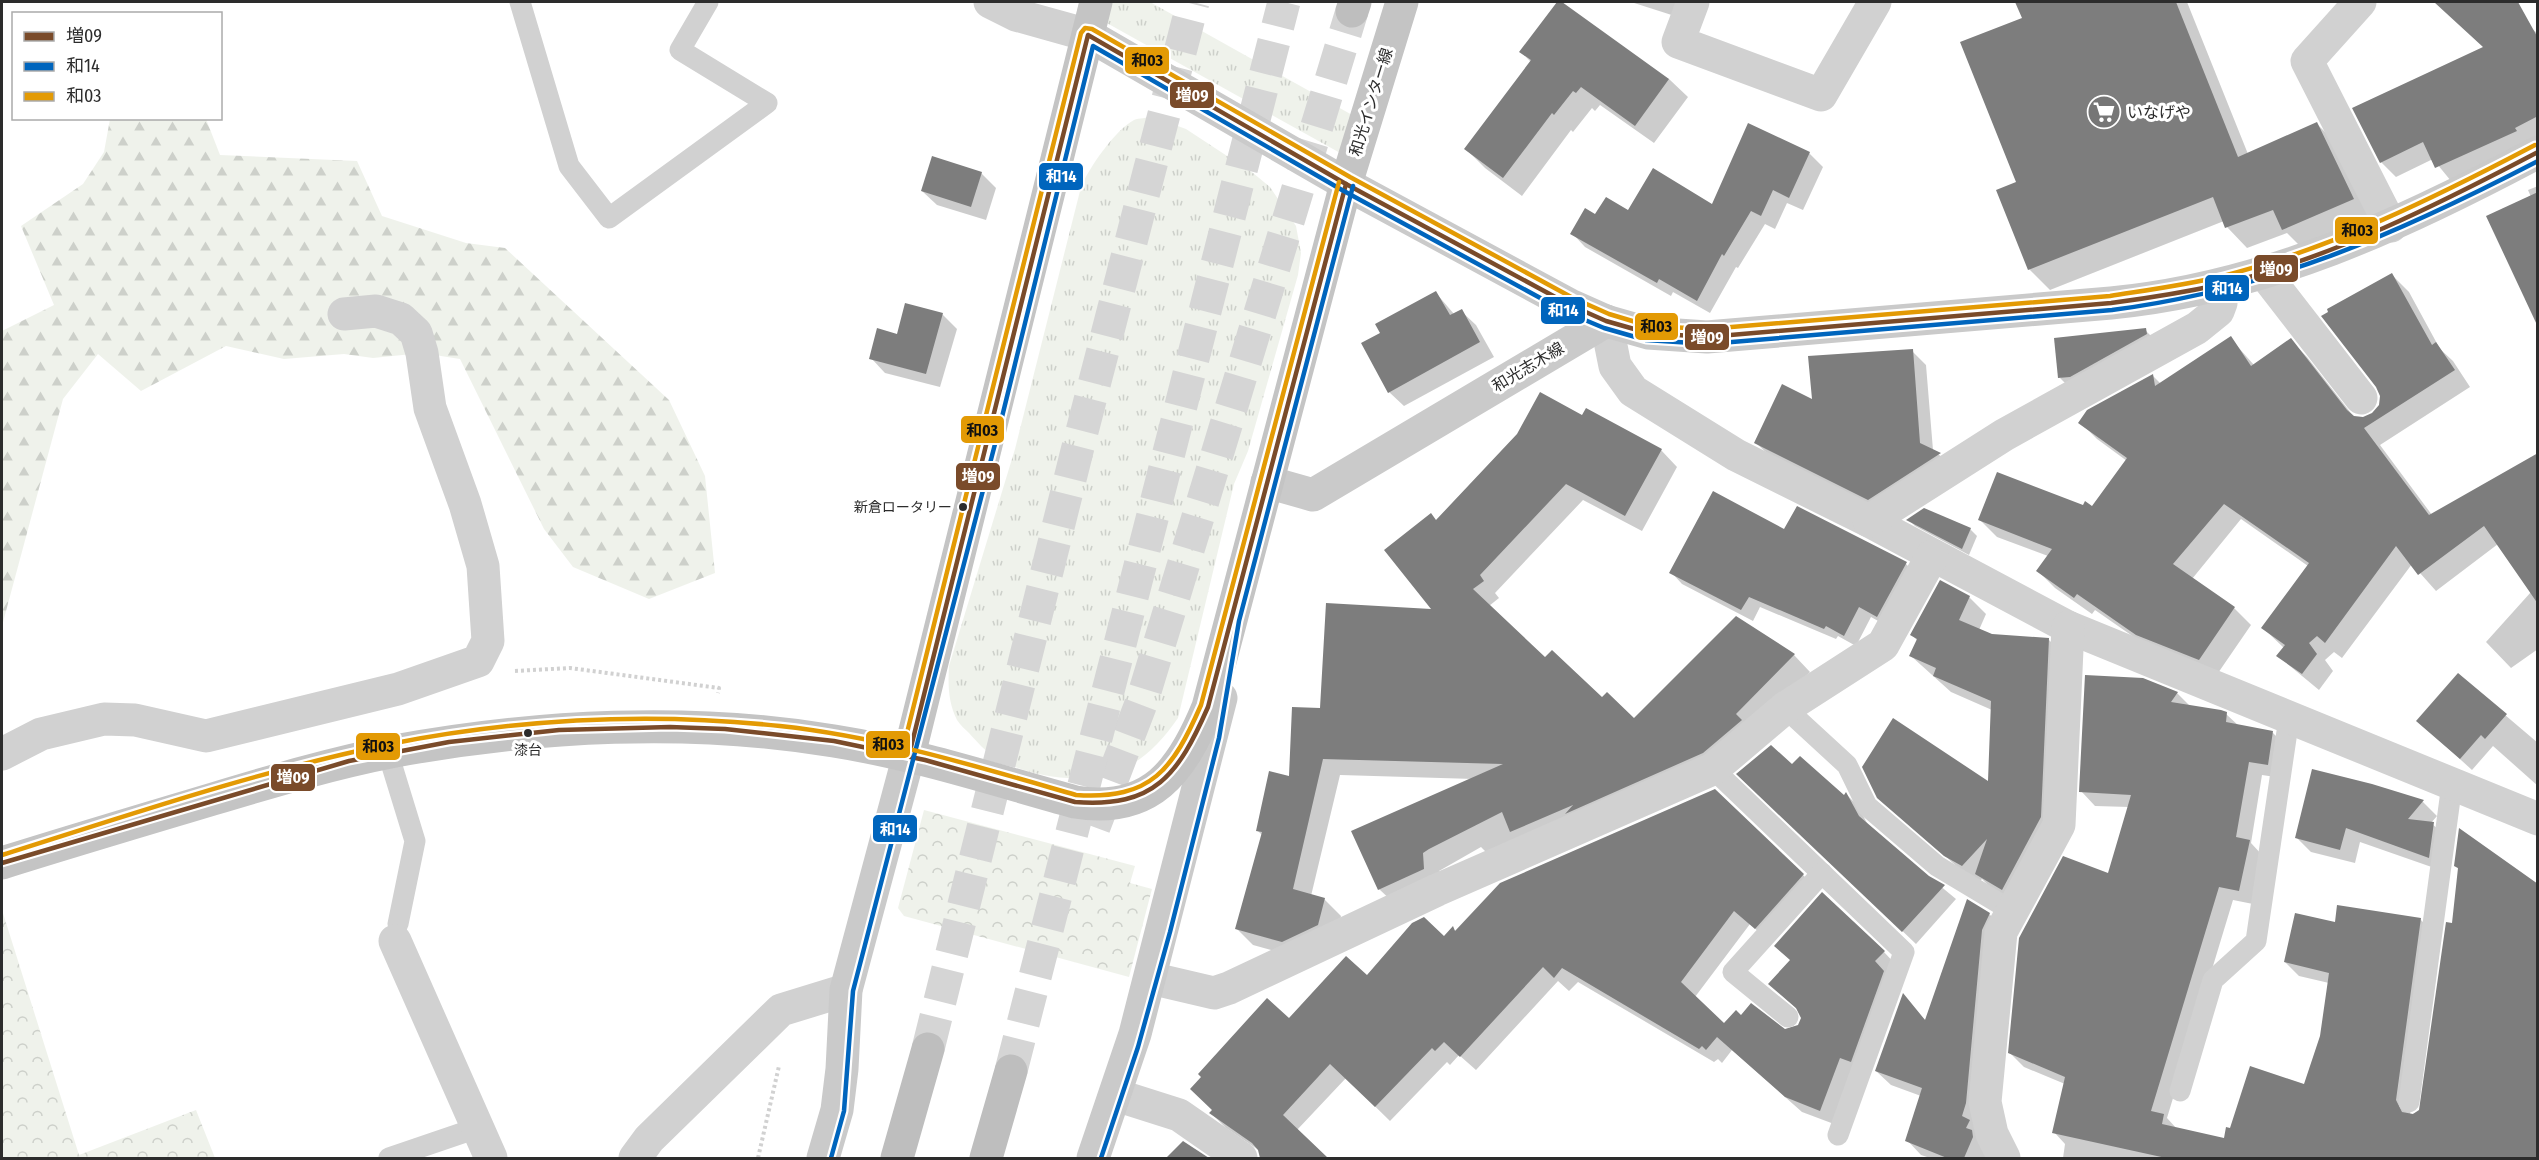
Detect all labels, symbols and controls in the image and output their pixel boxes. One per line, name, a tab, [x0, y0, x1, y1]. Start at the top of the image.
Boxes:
legend	[12, 12, 222, 120]
text: 増09	[66, 25, 102, 47]
line badge: 和03	[1124, 46, 1170, 75]
street label: 和光インター線	[1346, 46, 1396, 158]
text: 和03	[1131, 51, 1163, 70]
text: 和14	[66, 55, 100, 77]
line badge: 増09	[1169, 81, 1215, 109]
text: 和03	[66, 85, 101, 107]
text: 増09	[1176, 86, 1208, 105]
supermarket icon: いなげや	[2086, 94, 2122, 130]
place label: いなげや	[2127, 103, 2191, 122]
line badge: 和14	[1038, 162, 1084, 191]
text: 和14	[1046, 167, 1077, 186]
line badge: 和03	[2334, 216, 2379, 245]
text: 和03	[2341, 221, 2373, 240]
line badge: 増09	[2253, 254, 2299, 283]
text: 増09	[2260, 260, 2292, 279]
line badge: 和14	[2204, 274, 2250, 302]
text: 和14	[2212, 279, 2243, 298]
line badge: 和14	[1540, 296, 1586, 325]
text: 和14	[1548, 301, 1579, 320]
line badge: 和03	[1634, 312, 1679, 341]
text: 和03	[1640, 317, 1672, 336]
line badge: 増09	[1684, 323, 1730, 351]
text: 増09	[1691, 328, 1723, 347]
street label: 和光志木線	[1489, 338, 1567, 396]
line badge: 和03	[960, 415, 1005, 444]
text: 和03	[966, 421, 998, 440]
line badge: 増09	[955, 462, 1001, 491]
text: 増09	[962, 467, 994, 486]
place label: 新倉ロータリー	[854, 499, 952, 516]
marker: 新倉ロータリー	[957, 501, 969, 513]
marker: 漆台	[522, 727, 534, 739]
line badge: 和03	[865, 730, 911, 759]
line badge: 和03	[355, 732, 401, 761]
text: 和03	[872, 735, 904, 754]
text: 和03	[362, 737, 394, 756]
place label: 漆台	[514, 742, 542, 759]
line badge: 増09	[270, 763, 316, 792]
text: 増09	[277, 768, 309, 787]
line badge: 和14	[872, 814, 918, 843]
text: 和14	[880, 820, 911, 839]

